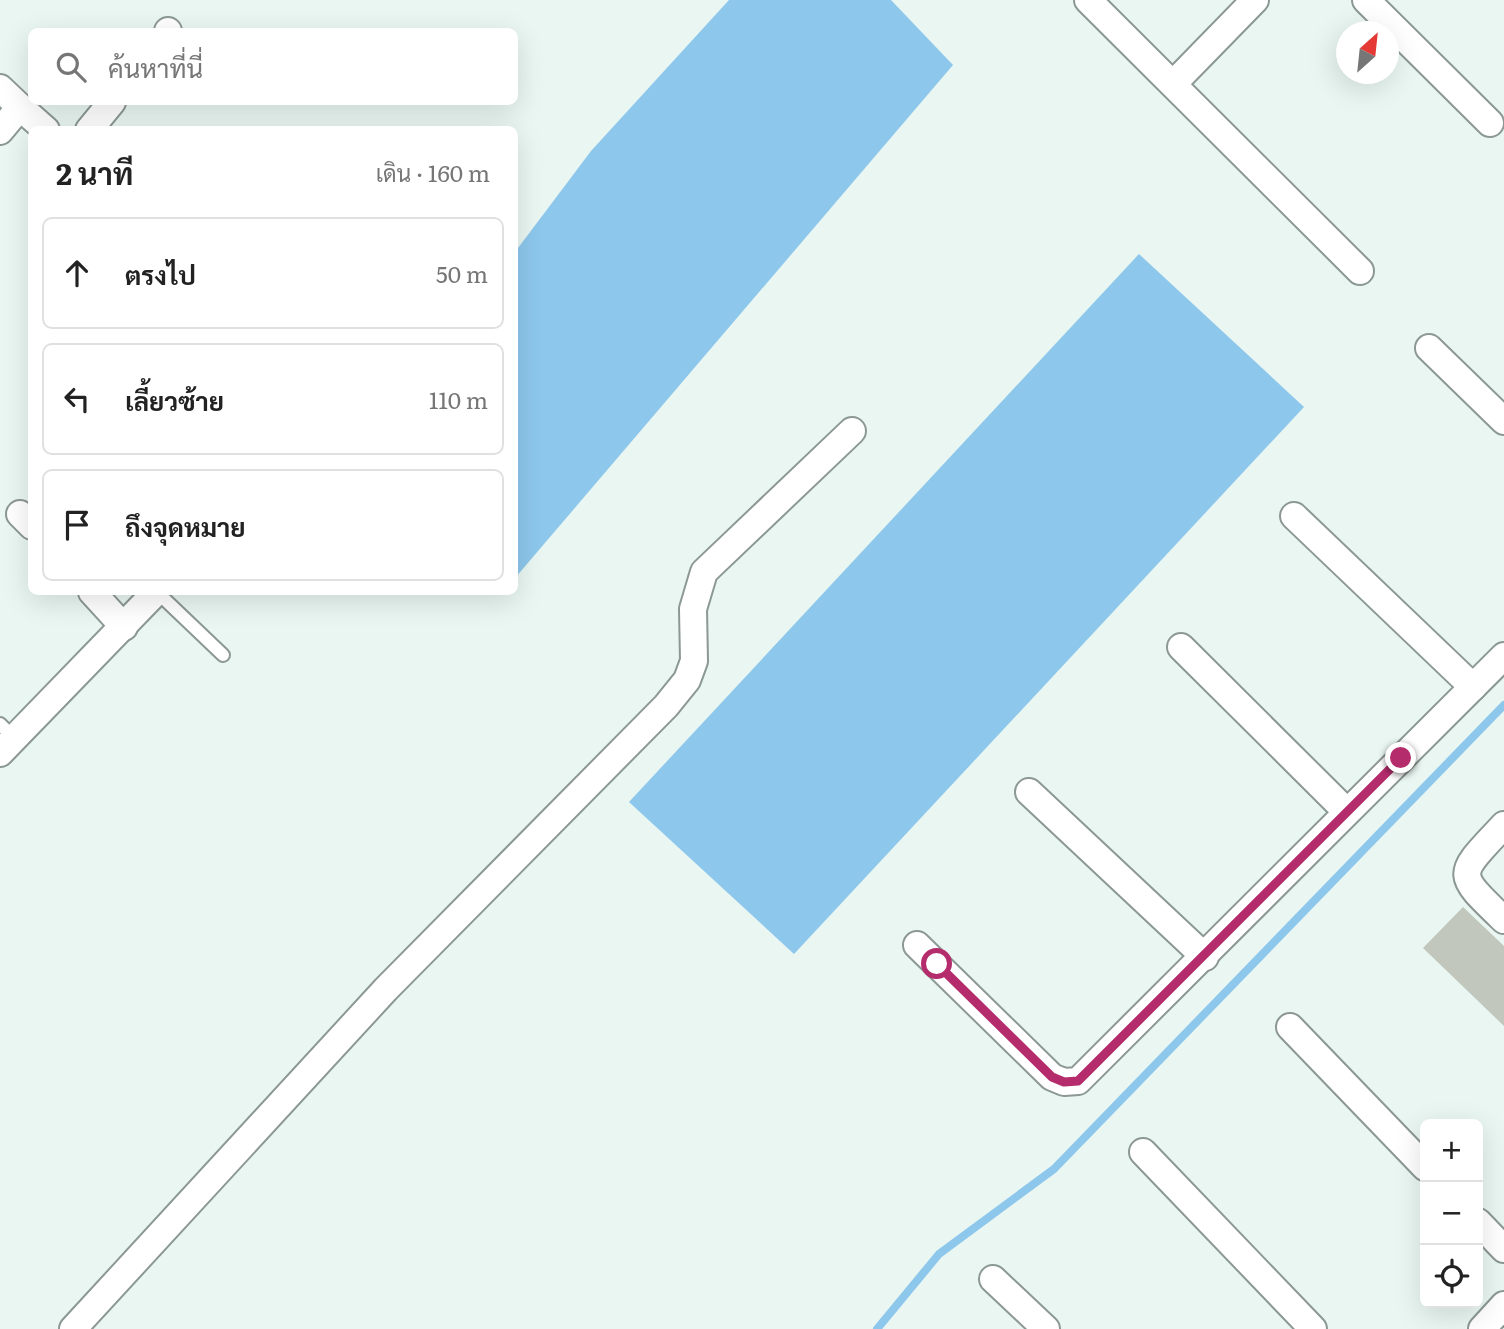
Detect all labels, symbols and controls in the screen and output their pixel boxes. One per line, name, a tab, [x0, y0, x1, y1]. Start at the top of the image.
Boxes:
north arrow	[1336, 21, 1399, 84]
search box	[28, 28, 518, 105]
text: ค้นหาที่นี่	[108, 47, 203, 86]
icon: search	[52, 48, 90, 86]
text: 2 นาที	[56, 150, 133, 194]
text: เดิน · 160 m	[376, 155, 490, 189]
icon: ahead	[58, 254, 96, 292]
text: ตรงไป	[125, 254, 196, 293]
text: 50 m	[436, 256, 488, 290]
icon: left	[58, 380, 96, 418]
text: เลี้ยวซ้าย	[125, 380, 224, 419]
text: 110 m	[429, 382, 488, 416]
icon: arrive	[58, 506, 96, 544]
text: ถึงจุดหมาย	[125, 506, 246, 545]
route end	[1385, 742, 1416, 773]
route start	[921, 948, 952, 979]
map controls	[1420, 1119, 1483, 1308]
button: +	[1420, 1119, 1483, 1182]
button: −	[1420, 1182, 1483, 1245]
button: locate	[1420, 1245, 1483, 1308]

